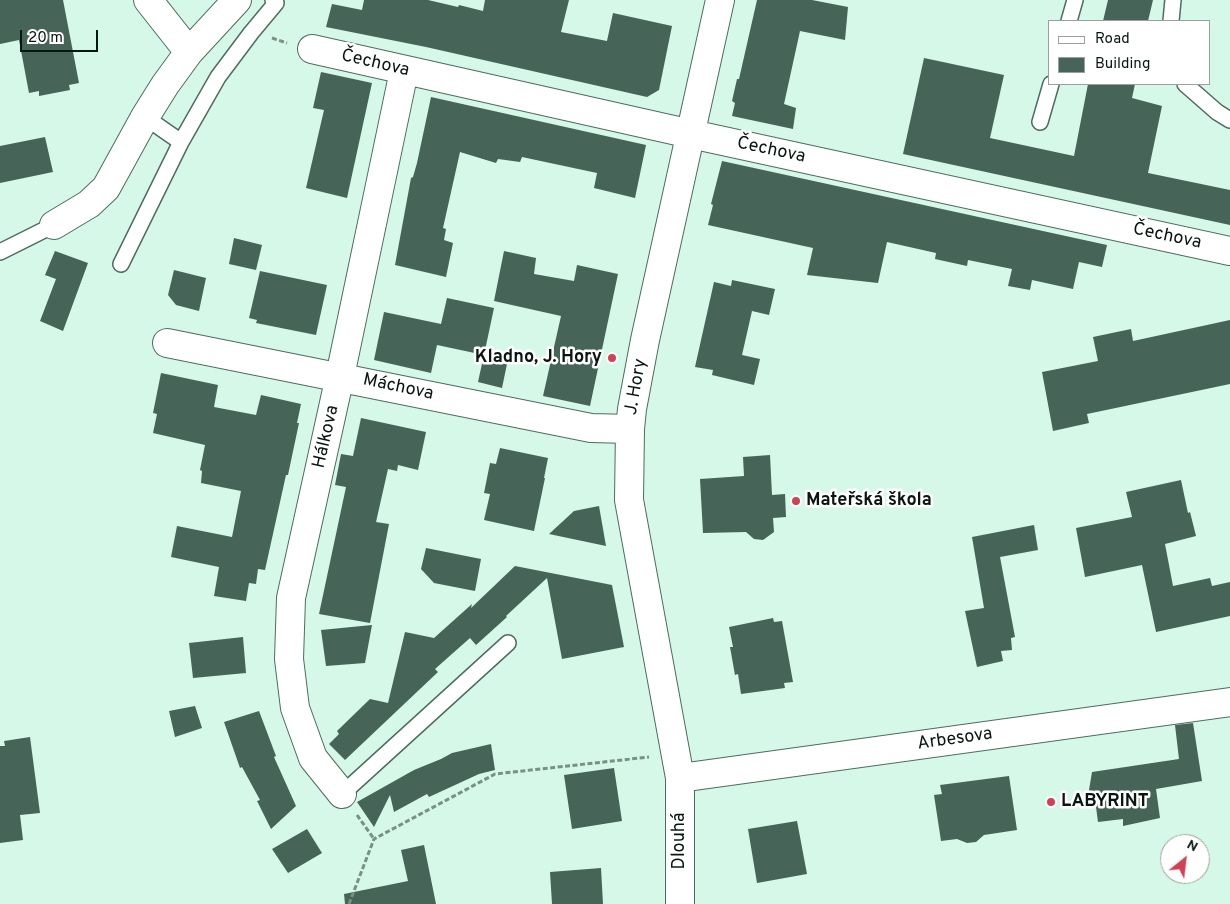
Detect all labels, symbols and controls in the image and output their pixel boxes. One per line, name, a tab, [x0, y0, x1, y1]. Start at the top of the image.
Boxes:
scale bar	[22, 20, 100, 52]
legend	[1048, 20, 1210, 85]
text: 20 m	[28, 29, 63, 48]
text: Road	[1095, 30, 1130, 49]
street label: Čechova	[339, 46, 411, 82]
text: Building	[1095, 55, 1150, 74]
street label: Čechova	[735, 133, 807, 169]
street label: Čechova	[1131, 219, 1203, 255]
place label: Kladno, J. Hory	[475, 347, 602, 369]
marker: Kladno, J. Hory	[606, 352, 618, 364]
street label: J. Hory	[621, 357, 653, 417]
street label: Máchova	[361, 370, 435, 406]
street label: Hálkova	[309, 403, 345, 471]
place label: Mateřská škola	[806, 490, 932, 512]
marker: Mateřská škola	[790, 495, 802, 507]
street label: Arbesova	[916, 724, 994, 756]
place label: LABYRINT	[1061, 791, 1149, 813]
marker: LABYRINT	[1045, 796, 1057, 808]
street label: Dlouhá	[669, 813, 691, 869]
north arrow	[1160, 834, 1210, 884]
text: N	[1184, 836, 1201, 856]

